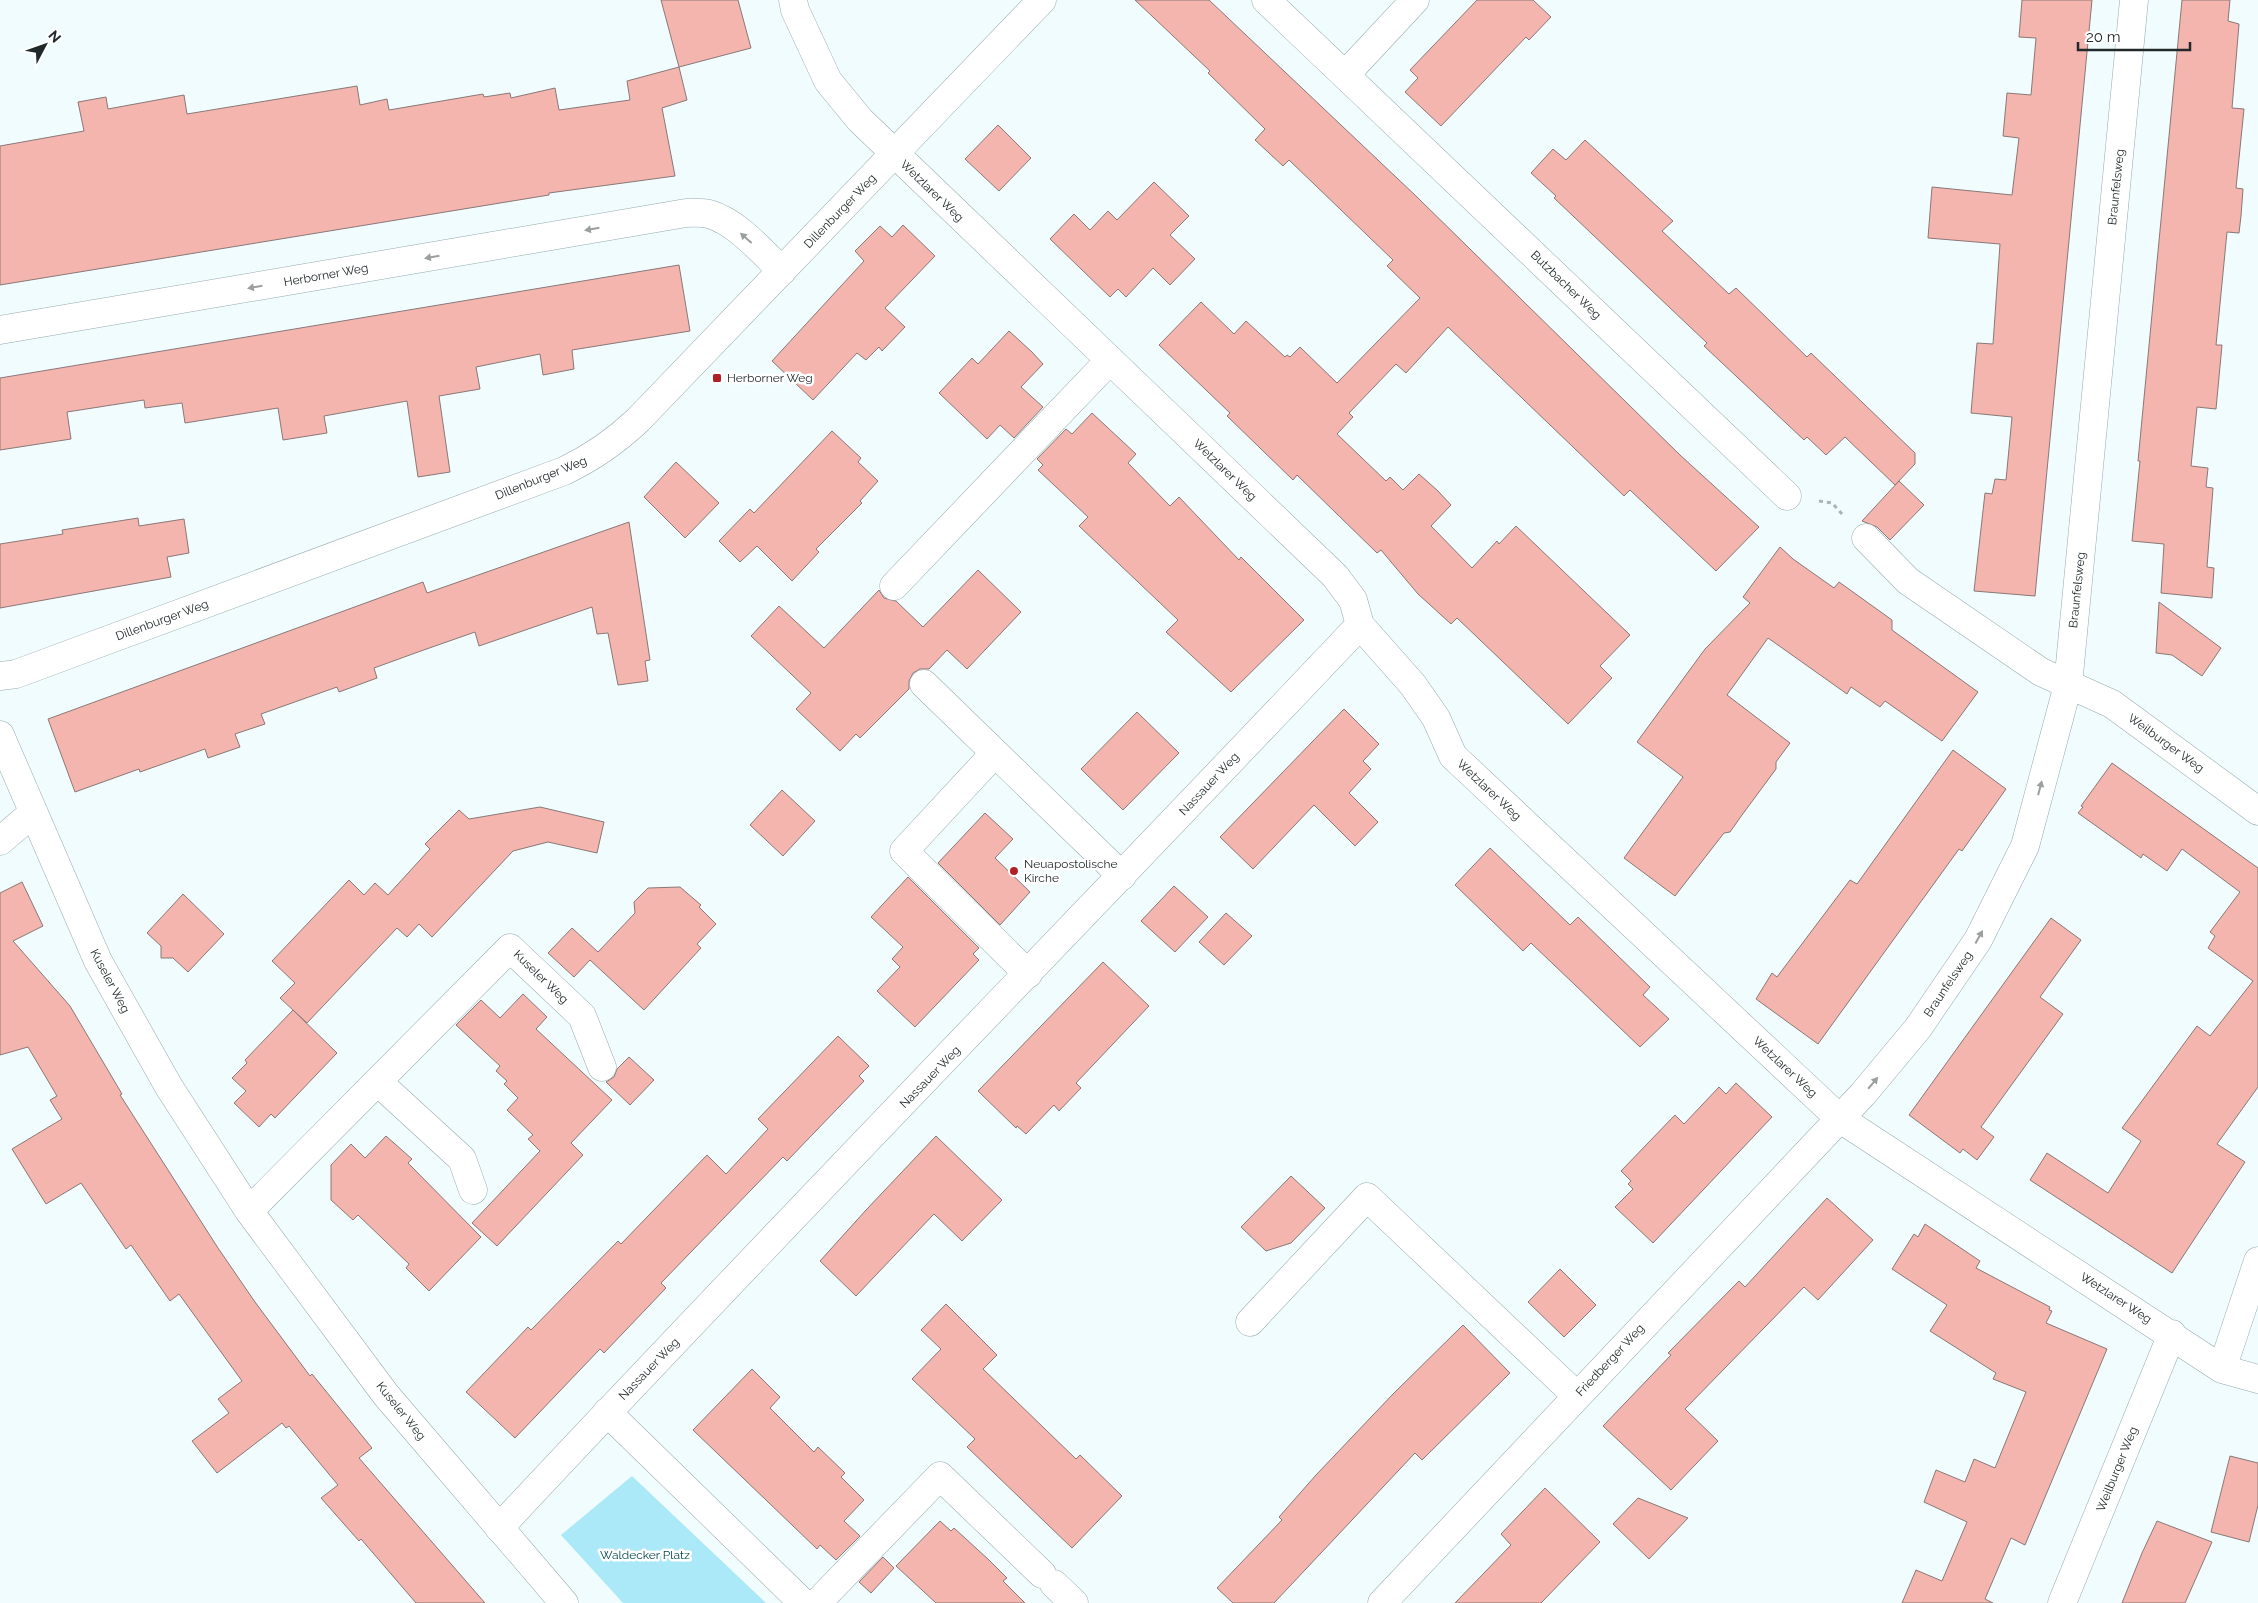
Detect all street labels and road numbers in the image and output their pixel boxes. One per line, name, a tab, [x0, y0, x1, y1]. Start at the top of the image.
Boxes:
street label: Braunfelsweg	[2105, 148, 2127, 226]
street label: Wetzlarer Weg	[898, 157, 966, 225]
street label: Dillenburger Weg	[801, 171, 879, 251]
street label: Butzbacher Weg	[1528, 248, 1604, 322]
street label: Herborner Weg	[283, 261, 369, 289]
street label: Wetzlarer Weg	[1191, 436, 1259, 504]
street label: Dillenburger Weg	[493, 453, 589, 503]
street label: Braunfelsweg	[2066, 551, 2088, 629]
street label: Dillenburger Weg	[114, 597, 210, 643]
street label: Weilburger Weg	[2125, 711, 2207, 775]
street label: Nassauer Weg	[1176, 750, 1242, 818]
street label: Wetzlarer Weg	[1454, 757, 1524, 823]
street label: Kuseler Weg	[87, 947, 133, 1015]
street label: Kuseler Weg	[511, 947, 571, 1007]
street label: Braunfelsweg	[1921, 948, 1975, 1020]
street label: Wetzlarer Weg	[1750, 1034, 1820, 1100]
street label: Nassauer Weg	[897, 1043, 963, 1111]
street label: Wetzlarer Weg	[2078, 1270, 2154, 1326]
street label: Friedberger Weg	[1573, 1321, 1647, 1399]
street label: Nassauer Weg	[616, 1335, 682, 1403]
street label: Kuseler Weg	[373, 1379, 429, 1443]
street label: Weilburger Weg	[2094, 1424, 2140, 1514]

